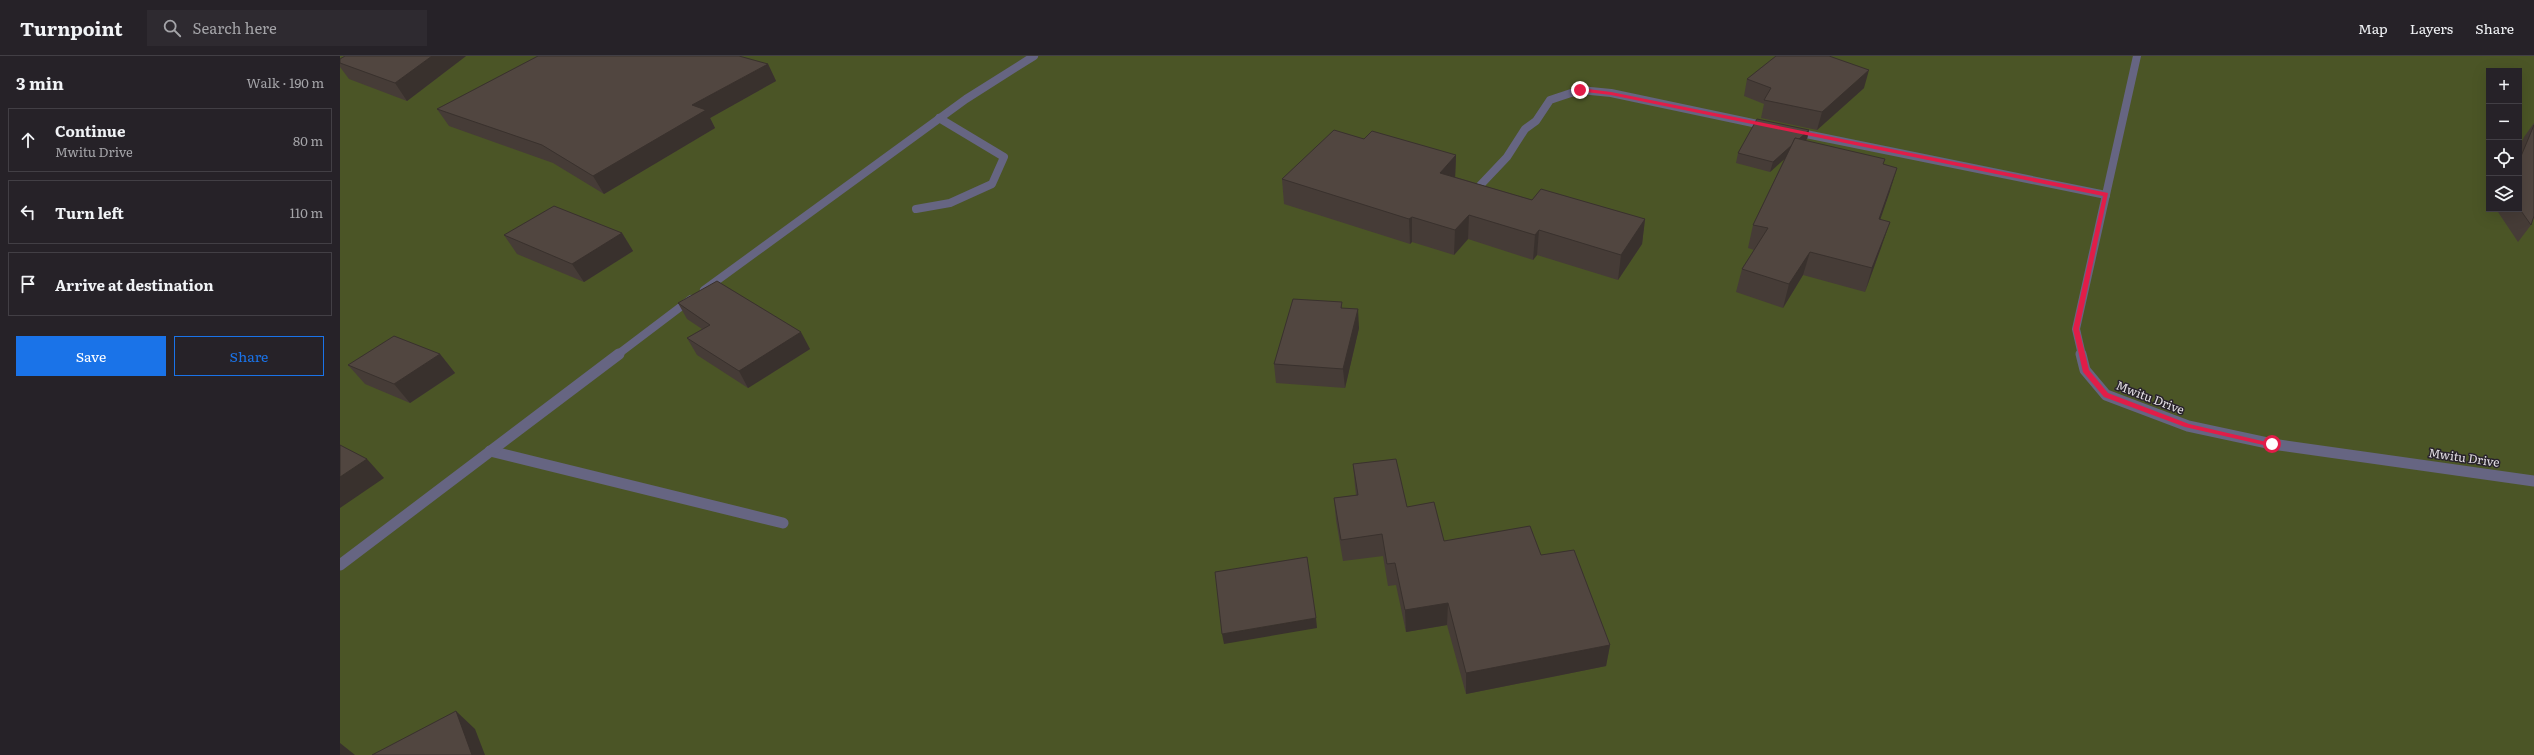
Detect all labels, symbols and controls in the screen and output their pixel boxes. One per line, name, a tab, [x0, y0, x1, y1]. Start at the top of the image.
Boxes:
search box	[147, 10, 427, 46]
text: Turnpoint	[20, 14, 123, 42]
text: Search here	[193, 16, 277, 39]
icon: search	[161, 17, 183, 39]
text: Map	[2358, 18, 2388, 38]
text: Layers	[2410, 18, 2453, 38]
text: Share	[2475, 18, 2514, 38]
map controls	[2486, 68, 2522, 212]
button: +	[2486, 68, 2522, 104]
text: 3 min	[16, 70, 64, 95]
text: Walk · 190 m	[246, 73, 324, 92]
route end	[1571, 81, 1589, 99]
button: −	[2486, 104, 2522, 140]
text: Continue	[55, 119, 125, 142]
icon: ahead	[17, 129, 39, 151]
text: 80 m	[293, 131, 323, 150]
button: locate	[2486, 140, 2522, 176]
text: Mwitu Drive	[55, 142, 133, 161]
button: layers	[2486, 176, 2522, 212]
icon: left	[17, 201, 39, 223]
text: Turn left	[55, 201, 124, 224]
text: 110 m	[290, 203, 323, 222]
icon: arrive	[17, 273, 39, 295]
text: Arrive at destination	[55, 273, 214, 296]
button: Save	[16, 336, 166, 376]
button: Share	[174, 336, 324, 376]
street label: Mwitu Drive	[2114, 376, 2187, 418]
route start	[2263, 435, 2281, 453]
street label: Mwitu Drive	[2427, 443, 2501, 471]

